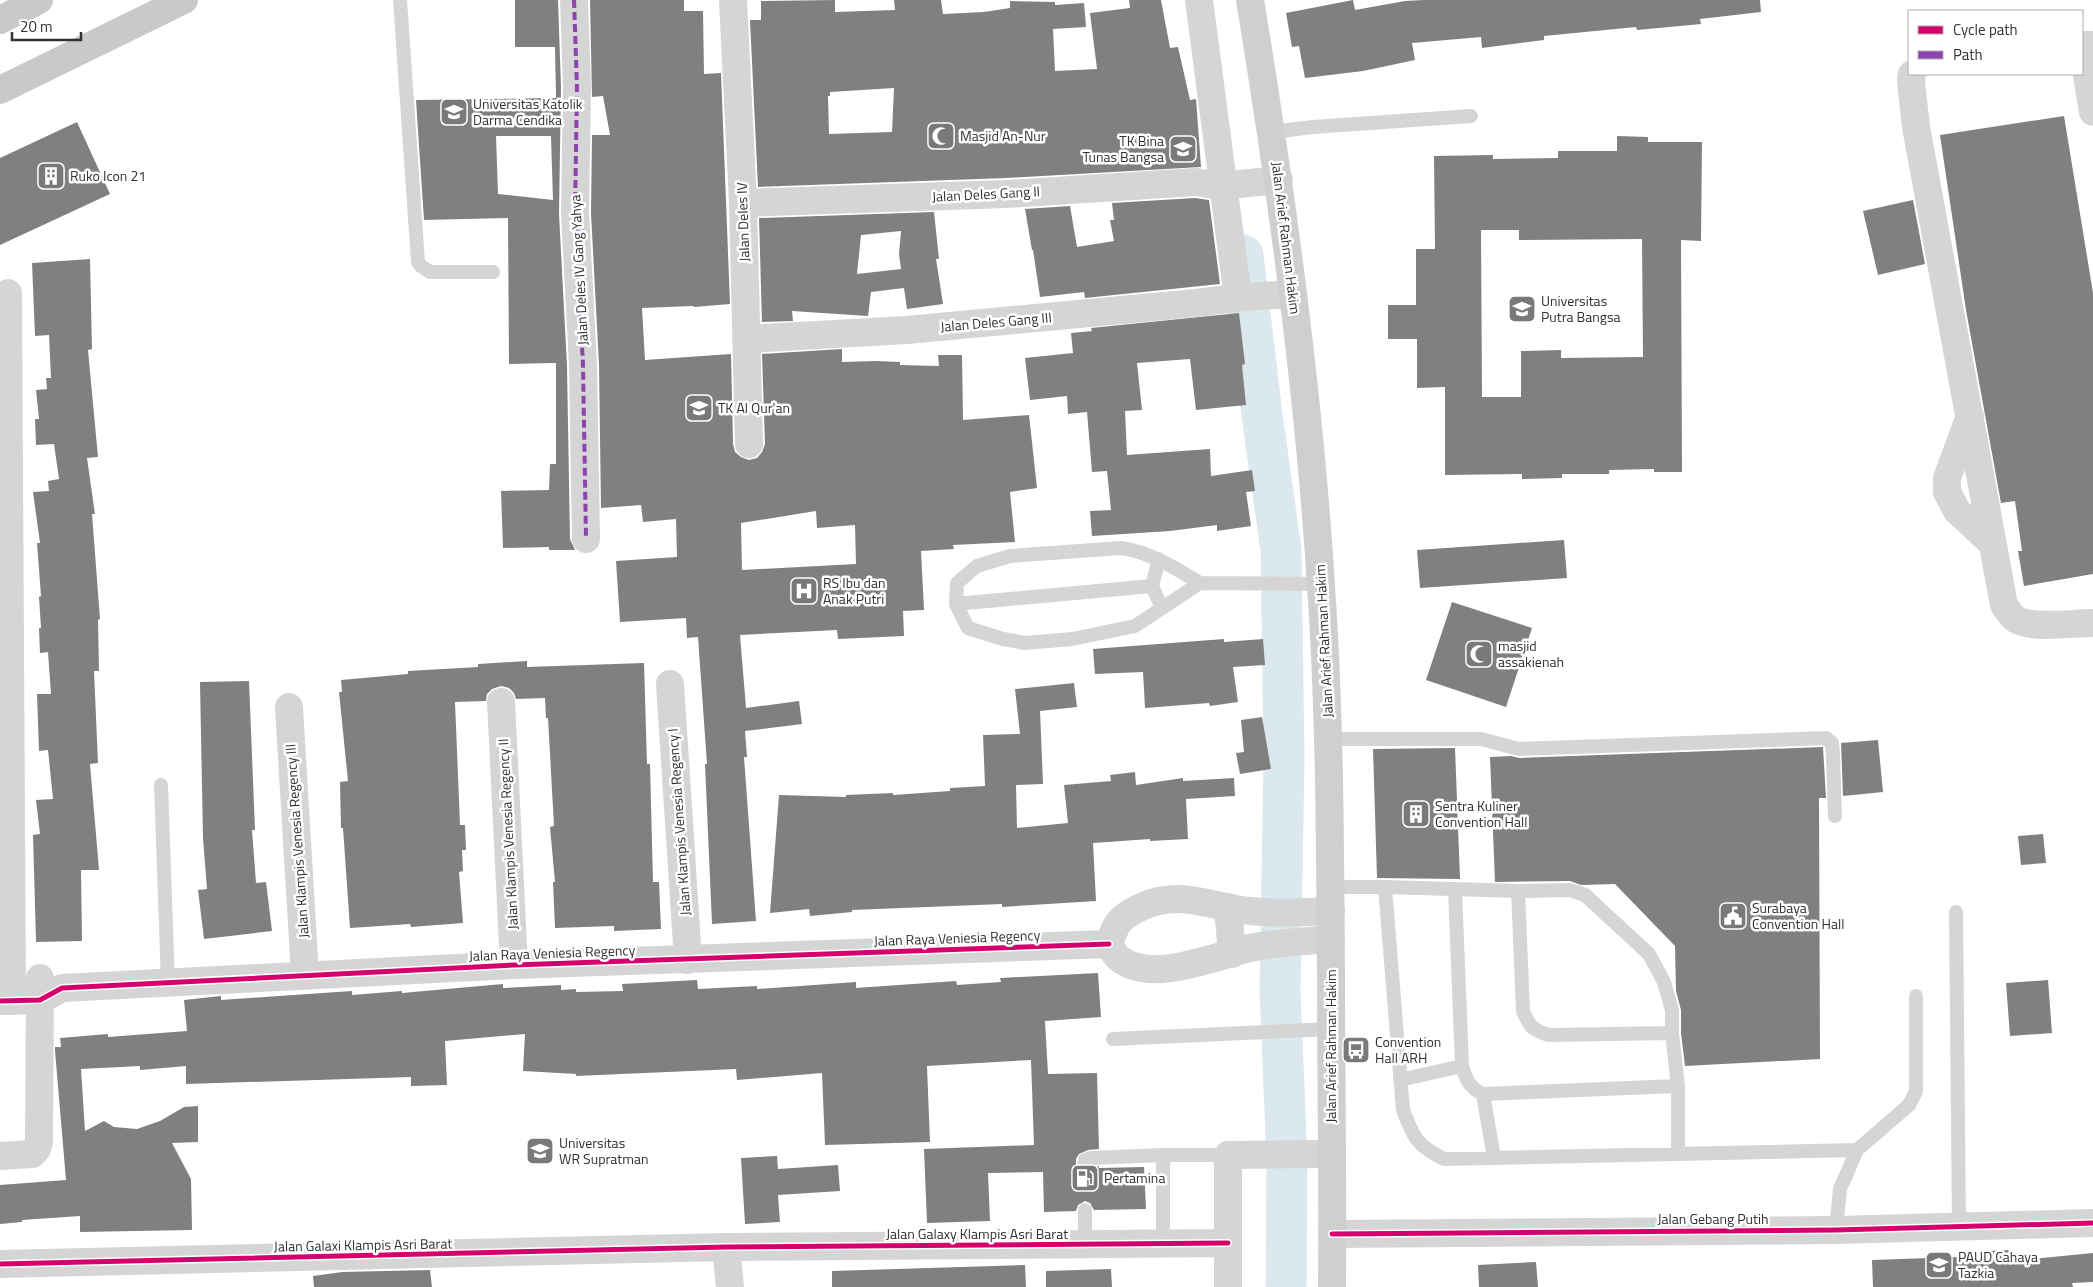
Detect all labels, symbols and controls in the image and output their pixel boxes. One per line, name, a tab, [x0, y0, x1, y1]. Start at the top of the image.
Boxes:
scale bar	[12, 10, 81, 42]
legend	[1908, 10, 2083, 75]
text: 20 m	[20, 15, 53, 38]
text: Cycle path	[1953, 18, 2018, 41]
text: Path	[1953, 43, 1983, 66]
place label: Universitas Katolik Darma Cendika	[473, 93, 583, 130]
school or university icon: Universitas Katolik Darma Cendika	[439, 97, 469, 127]
mosque icon: Masjid An-Nur	[926, 121, 956, 151]
place label: Masjid An-Nur	[960, 125, 1046, 146]
place label: TK Bina Tunas Bangsa	[1082, 130, 1164, 167]
school or university icon: TK Bina Tunas Bangsa	[1168, 134, 1198, 164]
building icon: Ruko Icon 21	[36, 161, 66, 191]
street label: Jalan Arief Rahman Hakim	[1267, 161, 1306, 315]
place label: Ruko Icon 21	[70, 165, 146, 186]
street label: Jalan Deles Gang II	[931, 180, 1041, 207]
street label: Jalan Deles IV	[731, 182, 754, 262]
street label: Jalan Deles IV Gang Yahya	[564, 194, 593, 346]
place label: Universitas Putra Bangsa	[1541, 290, 1620, 327]
school or university icon: Universitas Putra Bangsa	[1507, 294, 1537, 324]
street label: Jalan Deles Gang III	[939, 306, 1052, 337]
school or university icon: TK Al Qur'an	[684, 393, 714, 423]
place label: TK Al Qur'an	[718, 397, 790, 418]
street label: Jalan Arief Rahman Hakim	[1309, 564, 1338, 718]
place label: RS Ibu dan Anak Putri	[823, 572, 886, 609]
hospital icon: RS Ibu dan Anak Putri	[789, 576, 819, 606]
place label: masjid assakienah	[1498, 635, 1564, 672]
mosque icon: masjid assakienah	[1464, 639, 1494, 669]
street label: Jalan Klampis Venesia Regency I	[661, 728, 696, 916]
street label: Jalan Klampis Venesia Regency II	[492, 738, 523, 930]
street label: Jalan Klampis Venesia Regency III	[279, 743, 314, 939]
place label: Sentra Kuliner Convention Hall	[1435, 795, 1527, 832]
building icon: Sentra Kuliner Convention Hall	[1401, 799, 1431, 829]
place label: Surabaya Convention Hall	[1752, 897, 1844, 934]
public building icon: Surabaya Convention Hall	[1718, 901, 1748, 931]
street label: Jalan Raya Veniesia Regency	[873, 924, 1041, 951]
street label: Jalan Raya Veniesia Regency	[468, 939, 636, 966]
street label: Jalan Arief Rahman Hakim	[1320, 969, 1341, 1123]
place label: Convention Hall ARH	[1375, 1031, 1441, 1068]
bus stop icon: Convention Hall ARH	[1341, 1035, 1371, 1065]
place label: Universitas WR Supratman	[559, 1132, 649, 1169]
school or university icon: Universitas WR Supratman	[525, 1136, 555, 1166]
fuel station icon: Pertamina	[1070, 1163, 1100, 1193]
place label: Pertamina	[1104, 1167, 1165, 1188]
street label: Jalan Gebang Putih	[1657, 1208, 1769, 1229]
street label: Jalan Galaxy Klampis Asri Barat	[886, 1223, 1068, 1244]
street label: Jalan Galaxi Klampis Asri Barat	[274, 1232, 452, 1257]
place label: PAUD Cahaya Tazkia	[1958, 1246, 2038, 1283]
school or university icon: PAUD Cahaya Tazkia	[1924, 1250, 1954, 1280]

